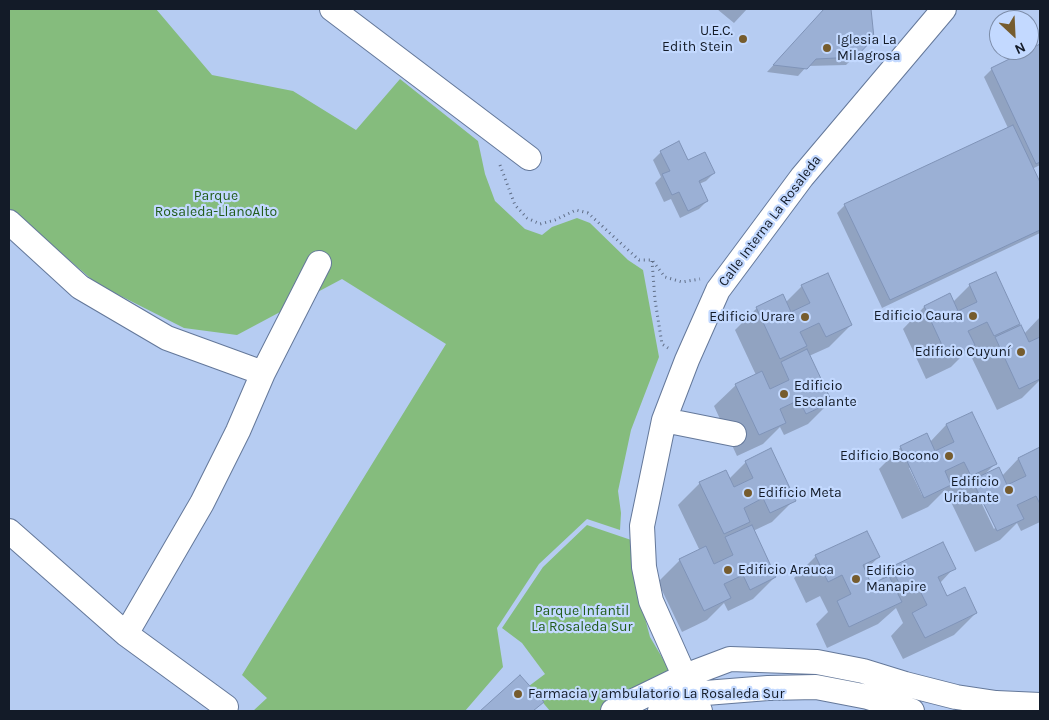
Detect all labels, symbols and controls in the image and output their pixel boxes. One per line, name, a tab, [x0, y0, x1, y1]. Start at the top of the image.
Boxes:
north arrow	[989, 10, 1039, 60]
place label: U.E.C. Edith Stein	[662, 23, 733, 56]
place label: Iglesia La Milagrosa	[837, 32, 900, 64]
marker: U.E.C. Edith Stein	[737, 33, 749, 45]
text: N	[1012, 38, 1028, 58]
marker: Iglesia La Milagrosa	[821, 42, 833, 54]
street label: Calle Interna La Rosaleda	[715, 152, 825, 290]
park label: Parque Rosaleda-LlanoAlto	[155, 188, 277, 220]
place label: Edificio Caura	[874, 308, 963, 324]
place label: Edificio Urare	[709, 309, 795, 325]
marker: Edificio Caura	[967, 310, 979, 322]
marker: Edificio Urare	[799, 311, 811, 323]
place label: Edificio Cuyuní	[915, 344, 1011, 360]
marker: Edificio Cuyuní	[1015, 346, 1027, 358]
place label: Edificio Escalante	[794, 378, 857, 411]
marker: Edificio Escalante	[778, 388, 790, 400]
place label: Edificio Bocono	[840, 448, 939, 464]
marker: Edificio Bocono	[943, 450, 955, 462]
place label: Edificio Uribante	[944, 474, 999, 507]
marker: Edificio Uribante	[1003, 484, 1015, 496]
place label: Edificio Meta	[758, 485, 842, 501]
marker: Edificio Meta	[742, 487, 754, 499]
place label: Edificio Arauca	[738, 562, 834, 578]
place label: Edificio Manapire	[866, 563, 926, 596]
marker: Edificio Arauca	[722, 564, 734, 576]
marker: Edificio Manapire	[850, 573, 862, 585]
park label: Parque Infantil La Rosaleda Sur	[531, 603, 633, 636]
place label: Farmacia y ambulatorio La Rosaleda Sur	[528, 686, 784, 702]
marker: Farmacia y ambulatorio La Rosaleda Sur	[512, 688, 524, 700]

